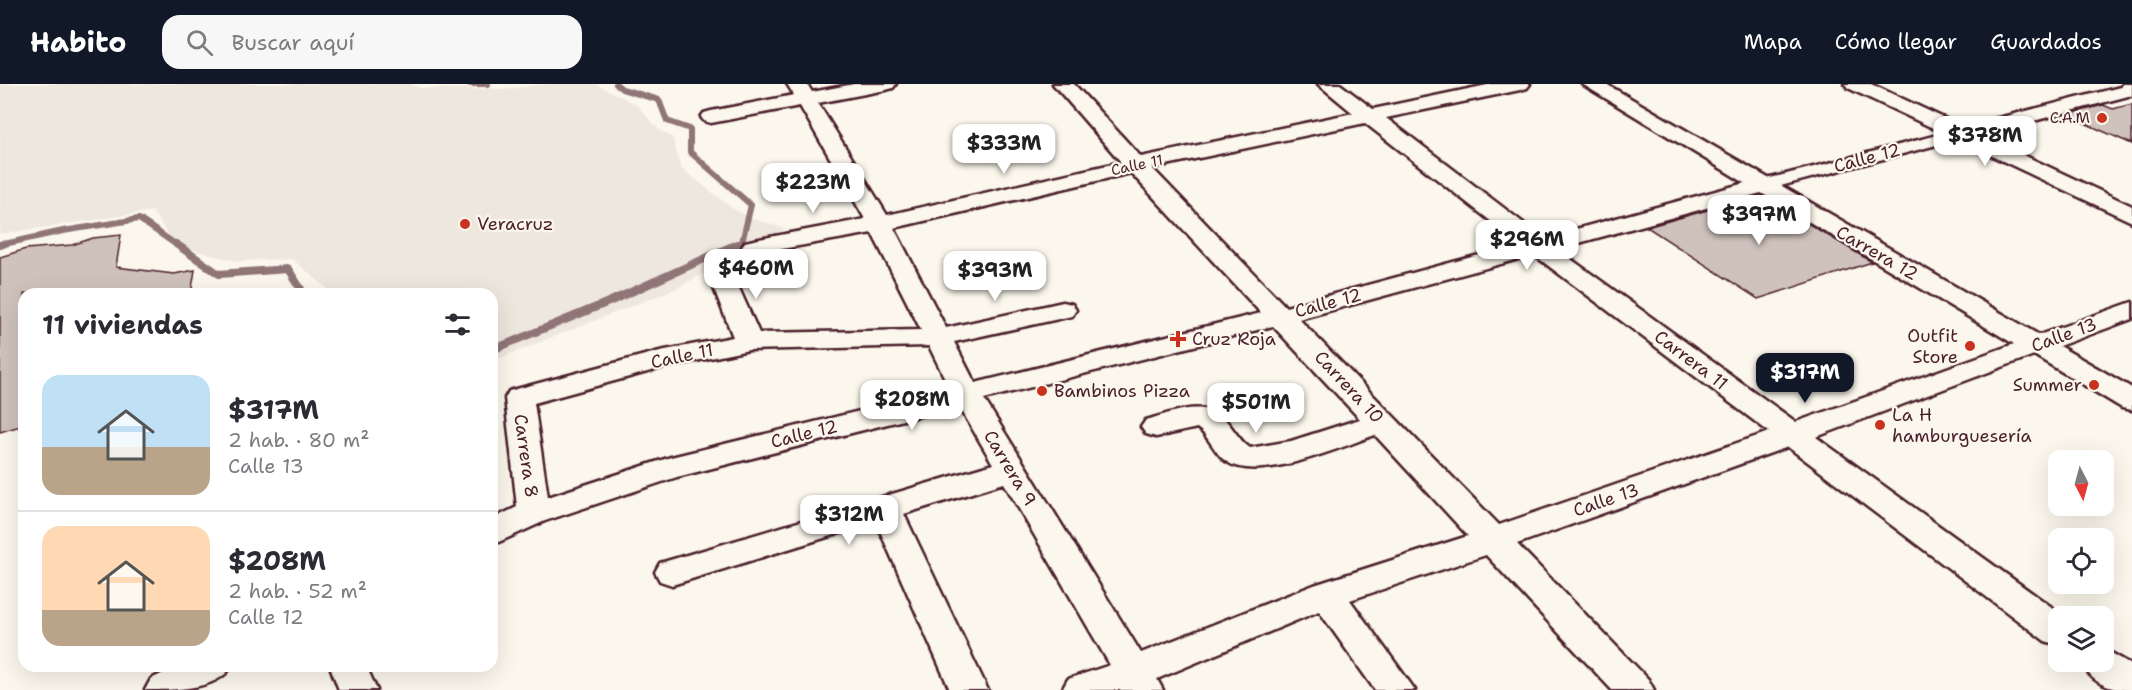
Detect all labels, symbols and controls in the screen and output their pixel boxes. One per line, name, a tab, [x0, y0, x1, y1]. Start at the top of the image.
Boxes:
search box	[162, 15, 582, 69]
text: Habito	[30, 23, 126, 61]
icon: search	[183, 26, 216, 59]
text: Buscar aquí	[231, 28, 355, 57]
text: Mapa	[1744, 28, 1802, 56]
text: Cómo llegar	[1835, 28, 1957, 56]
text: Guardados	[1990, 28, 2102, 56]
place label: C.A.M	[2050, 108, 2090, 128]
marker: C.A.M	[2095, 111, 2109, 125]
pin: $378M	[1943, 116, 2027, 167]
text: $378M	[1947, 122, 2023, 148]
pin: $333M	[962, 124, 1046, 175]
text: $333M	[966, 130, 1042, 156]
street label: Calle 12	[1831, 138, 1903, 178]
street label: Calle 11	[1109, 150, 1165, 180]
pin: $223M	[771, 163, 855, 214]
text: $223M	[775, 169, 851, 195]
pin: $397M	[1717, 195, 1801, 246]
text: $397M	[1721, 201, 1797, 227]
place label: Veracruz	[477, 212, 554, 236]
marker: Veracruz	[458, 217, 472, 231]
pin: $296M	[1485, 220, 1569, 271]
street label: Carrera 12	[1832, 220, 1922, 286]
text: $296M	[1490, 226, 1564, 252]
pin: $460M	[714, 249, 798, 300]
pin: $393M	[953, 251, 1037, 302]
text: $460M	[718, 255, 794, 281]
text: $393M	[957, 257, 1033, 283]
street label: Calle 12	[1292, 283, 1364, 323]
text: 11 viviendas	[42, 307, 203, 342]
icon: filters	[441, 308, 474, 341]
street label: Calle 13	[2028, 312, 2100, 358]
place label: Outfit Store	[1907, 324, 1958, 369]
street label: Carrera 11	[1649, 325, 1733, 395]
place label: Cruz Roja	[1192, 327, 1276, 351]
marker: Cruz Roja	[1169, 330, 1187, 348]
street label: Calle 11	[649, 338, 715, 374]
marker: Outfit Store	[1963, 339, 1977, 353]
street label: Carrera 10	[1309, 345, 1389, 429]
pin: $317M	[1763, 353, 1847, 404]
text: $317M	[1770, 359, 1840, 385]
place label: Summer	[2013, 373, 2082, 397]
marker: Summer	[2087, 378, 2101, 392]
place label: Bambinos Pizza	[1054, 379, 1190, 403]
pin: $208M	[870, 380, 954, 431]
pin: $501M	[1214, 383, 1298, 434]
marker: Bambinos Pizza	[1035, 384, 1049, 398]
text: $208M	[874, 386, 950, 412]
text: $501M	[1221, 389, 1291, 415]
text: $317M	[228, 392, 319, 427]
icon: home	[90, 399, 162, 471]
place label: La H hamburguesería	[1892, 403, 2032, 448]
street label: Carrera 8	[508, 413, 544, 499]
street label: Calle 12	[768, 414, 840, 454]
marker: La H hamburguesería	[1873, 418, 1887, 432]
street label: Carrera 9	[978, 426, 1042, 510]
text: 2 hab. · 80 m²	[228, 427, 369, 453]
north arrow	[2048, 450, 2114, 516]
map controls	[2048, 450, 2114, 672]
text: Calle 13	[228, 453, 304, 479]
street label: Calle 13	[1570, 478, 1642, 522]
pin: $312M	[807, 495, 891, 546]
text: $312M	[814, 501, 884, 527]
button: locate	[2048, 528, 2114, 594]
text: $208M	[228, 543, 326, 578]
icon: home	[90, 550, 162, 622]
text: 2 hab. · 52 m²	[228, 578, 367, 604]
text: Calle 12	[228, 604, 304, 630]
button: layers	[2048, 606, 2114, 672]

